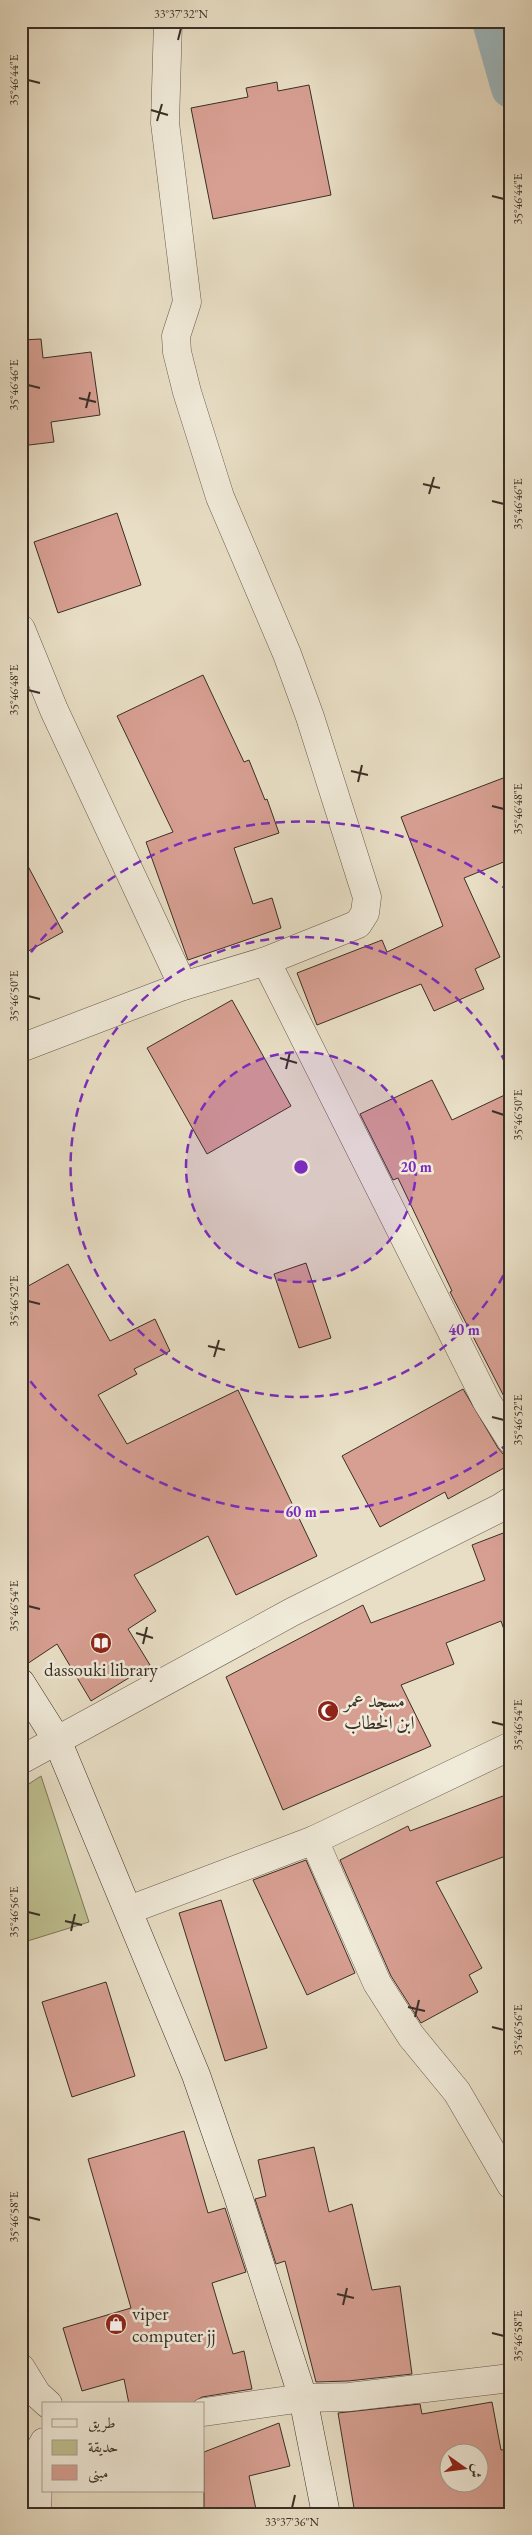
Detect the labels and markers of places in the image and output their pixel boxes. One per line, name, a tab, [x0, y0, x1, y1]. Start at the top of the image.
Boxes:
centre of rings	[292, 1158, 310, 1176]
library icon: dassouki library	[89, 1631, 113, 1655]
place label: dassouki library	[44, 1657, 159, 1682]
place label: مسجد عمر ابن الخطاب	[342, 1688, 415, 1735]
mosque icon: مسجد عمر ابن الخطاب	[316, 1699, 340, 1723]
place label: viper computer jj	[132, 2301, 216, 2348]
shop icon: viper computer jj	[104, 2312, 128, 2336]

